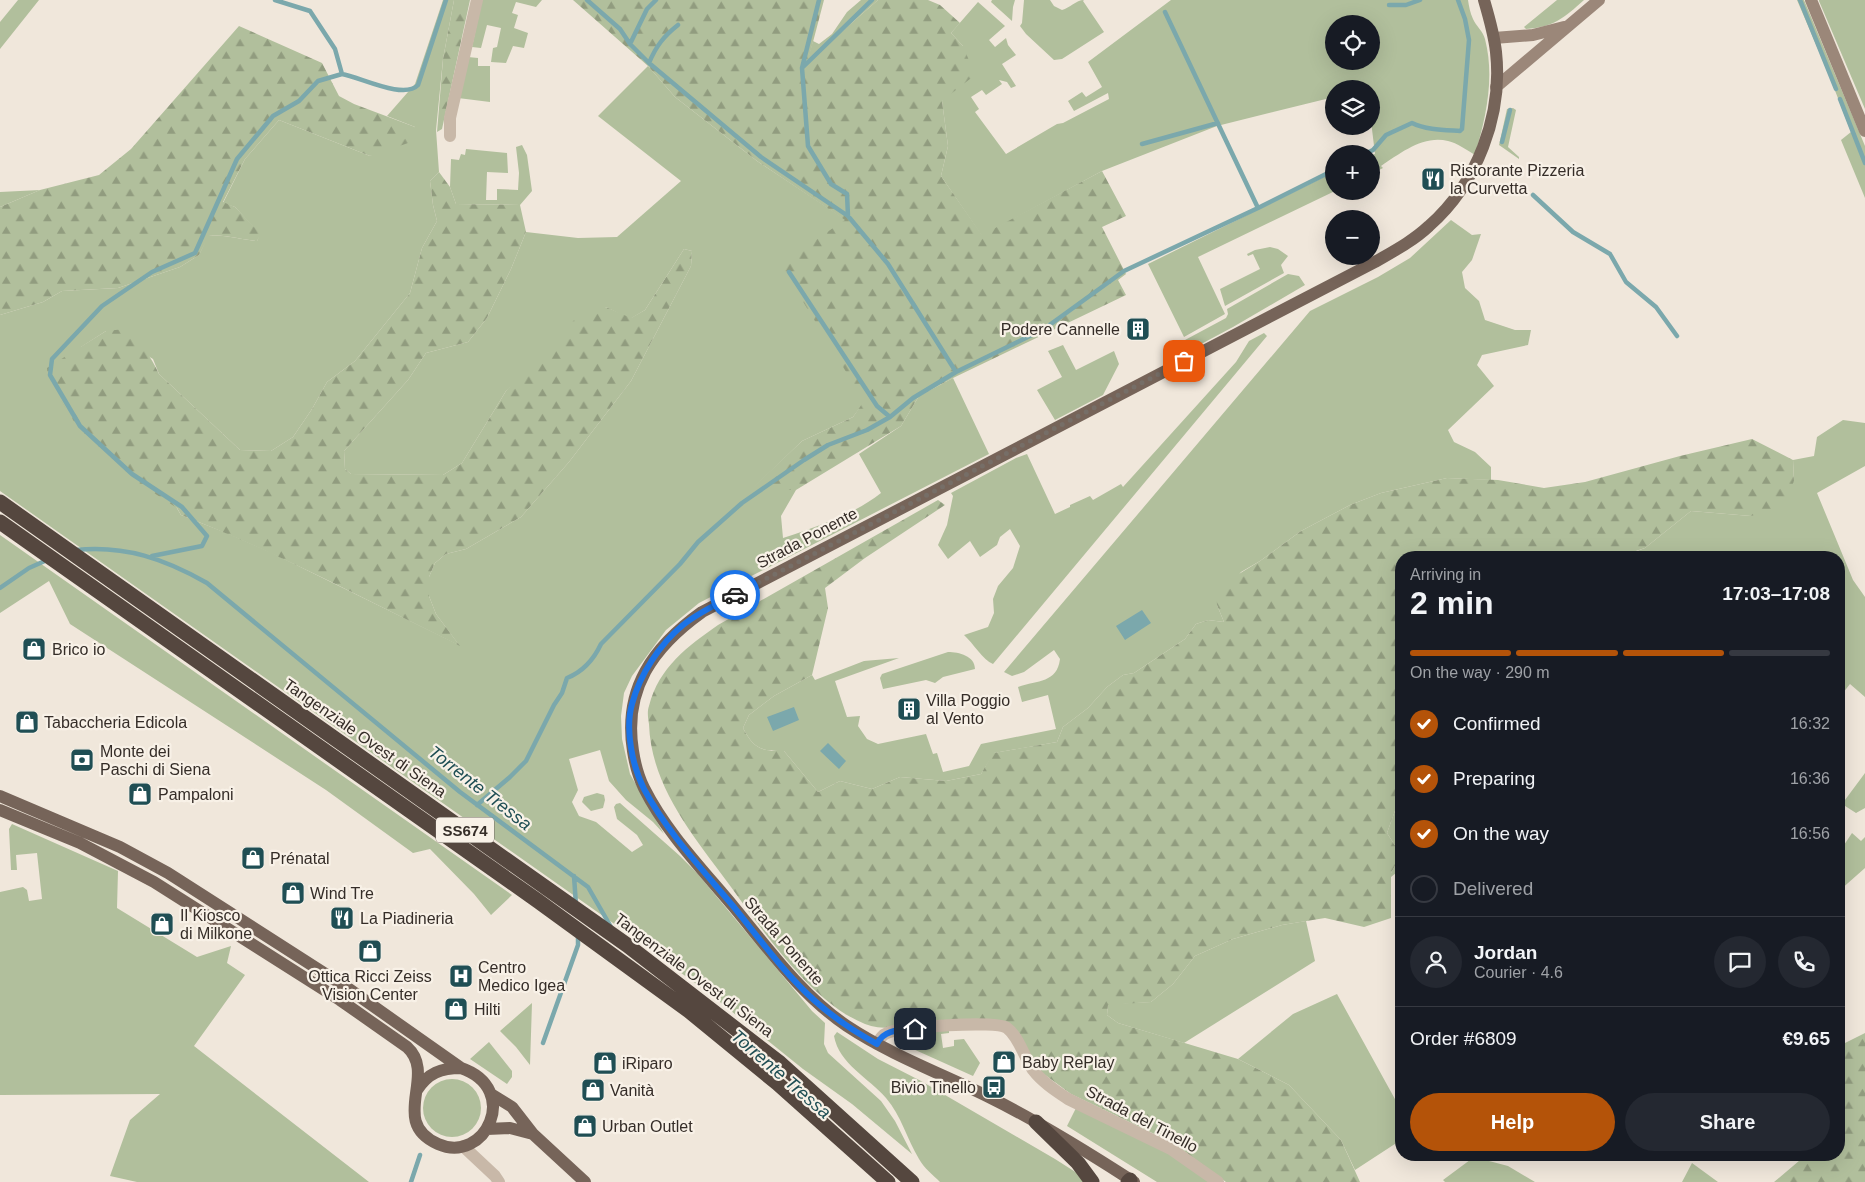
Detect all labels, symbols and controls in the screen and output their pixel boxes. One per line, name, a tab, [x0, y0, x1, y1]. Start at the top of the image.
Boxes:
map controls	[1325, 15, 1380, 265]
button: locate	[1325, 15, 1380, 70]
button: layers	[1325, 80, 1380, 135]
button: +	[1325, 145, 1380, 200]
place label: Ristorante Pizzeria la Curvetta	[1450, 162, 1584, 197]
restaurant icon: Ristorante Pizzeria la Curvetta	[1420, 166, 1446, 192]
button: −	[1325, 210, 1380, 265]
building icon: Podere Cannelle	[1125, 316, 1151, 342]
place label: Podere Cannelle	[1001, 321, 1120, 338]
pin	[1163, 340, 1205, 382]
icon: bag	[1170, 347, 1198, 375]
street label: Strada Ponente	[754, 504, 860, 572]
text: Arriving in	[1410, 566, 1481, 583]
courier	[710, 570, 760, 620]
icon: car	[721, 581, 749, 609]
text: 17:03–17:08	[1722, 583, 1830, 604]
text: 2 min	[1410, 585, 1494, 621]
shop icon: Brico io	[21, 636, 47, 662]
place label: Brico io	[52, 641, 105, 658]
text: On the way · 290 m	[1410, 664, 1550, 681]
street label: Tangenziale Ovest di Siena	[281, 675, 449, 801]
place label: Villa Poggio al Vento	[926, 692, 1010, 727]
building icon: Villa Poggio al Vento	[896, 696, 922, 722]
shop icon: Tabaccheria Edicola	[14, 709, 40, 735]
icon: check	[1410, 710, 1438, 738]
text: Confirmed	[1453, 713, 1541, 734]
place label: Tabaccheria Edicola	[44, 714, 187, 731]
text: 16:32	[1790, 715, 1830, 732]
water label: Torrente Tressa	[425, 742, 535, 834]
place label: Monte dei Paschi di Siena	[100, 743, 210, 778]
bank icon: Monte dei Paschi di Siena	[69, 747, 95, 773]
icon: check	[1410, 765, 1438, 793]
text: Preparing	[1453, 768, 1535, 789]
text: 16:36	[1790, 770, 1830, 787]
shop icon: Pampaloni	[127, 781, 153, 807]
place label: Pampaloni	[158, 786, 234, 803]
road number: SS674	[436, 818, 494, 842]
icon: check	[1410, 820, 1438, 848]
text: On the way	[1453, 823, 1549, 844]
text: 16:56	[1790, 825, 1830, 842]
shop icon: Prénatal	[240, 845, 266, 871]
place label: Prénatal	[270, 850, 330, 867]
text: Delivered	[1453, 878, 1533, 899]
shop icon: Wind Tre	[280, 880, 306, 906]
place label: Wind Tre	[310, 885, 374, 902]
street label: Strada Ponente	[741, 893, 827, 989]
restaurant icon: La Piadineria	[329, 905, 355, 931]
place label: Il Kiosco di Milkone	[180, 907, 252, 942]
place label: La Piadineria	[360, 910, 454, 927]
street label: Tangenziale Ovest di Siena	[611, 910, 777, 1040]
shop icon: Il Kiosco di Milkone	[149, 911, 175, 937]
button: person	[1410, 936, 1462, 988]
button: chat	[1714, 936, 1766, 988]
button: phone	[1778, 936, 1830, 988]
shop icon: Ottica Ricci Zeiss Vision Center	[357, 938, 383, 964]
text: Jordan	[1474, 942, 1537, 963]
place label: Centro Medico Igea	[478, 959, 565, 994]
hospital icon: Centro Medico Igea	[448, 963, 474, 989]
text: Courier · 4.6	[1474, 964, 1563, 981]
place label: Ottica Ricci Zeiss Vision Center	[308, 968, 432, 1003]
shop icon: Hilti	[443, 996, 469, 1022]
place label: Hilti	[474, 1001, 501, 1018]
pin	[894, 1008, 936, 1050]
icon: home	[901, 1015, 929, 1043]
water label: Torrente Tressa	[727, 1025, 835, 1123]
text: Order #6809	[1410, 1028, 1517, 1049]
text: €9.65	[1782, 1028, 1830, 1049]
shop icon: Baby RePlay	[991, 1049, 1017, 1075]
shop icon: iRiparo	[592, 1050, 618, 1076]
place label: Baby RePlay	[1022, 1054, 1115, 1071]
place label: iRiparo	[622, 1055, 673, 1072]
bus stop icon: Bivio Tinello	[981, 1074, 1007, 1100]
shop icon: Vanità	[580, 1077, 606, 1103]
place label: Bivio Tinello	[891, 1079, 976, 1096]
place label: Vanità	[610, 1082, 654, 1099]
street label: Strada del Tinello	[1083, 1082, 1201, 1156]
button: Help	[1410, 1093, 1615, 1151]
button: Share	[1625, 1093, 1830, 1151]
shop icon: Urban Outlet	[572, 1113, 598, 1139]
place label: Urban Outlet	[602, 1118, 693, 1135]

